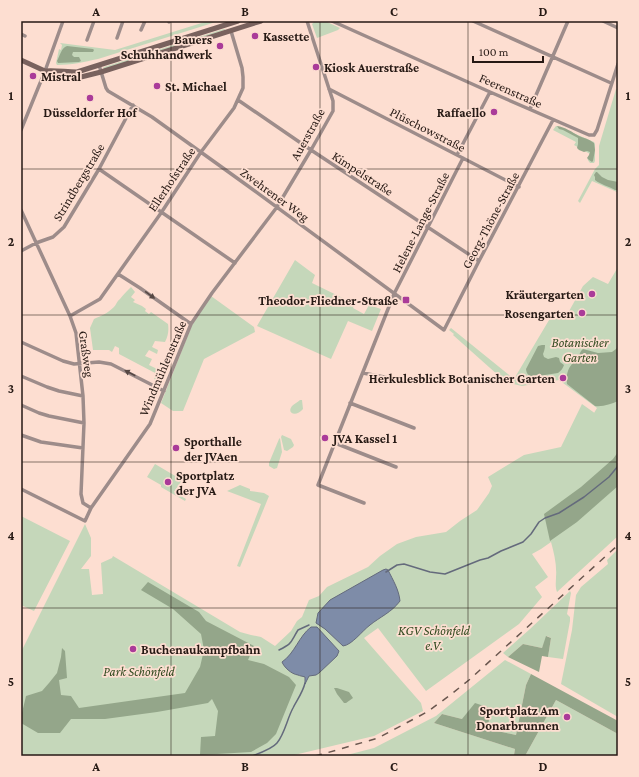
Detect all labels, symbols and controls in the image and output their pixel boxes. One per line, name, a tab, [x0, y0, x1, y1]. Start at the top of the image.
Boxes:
text: A	[91, 4, 100, 19]
text: B	[241, 4, 249, 19]
text: C	[390, 4, 398, 19]
text: D	[539, 4, 548, 19]
place label: Kassette	[263, 29, 309, 44]
marker: Kassette	[250, 31, 260, 41]
place label: Bauers Schuhhandwerk	[121, 32, 213, 62]
scale bar	[473, 38, 543, 64]
marker: Bauers Schuhhandwerk	[215, 41, 225, 51]
text: 100 m	[479, 45, 509, 59]
place label: Kiosk Auerstraße	[324, 60, 419, 75]
marker: Kiosk Auerstraße	[311, 62, 321, 72]
place label: Mistral	[41, 69, 81, 84]
street label: Feerenstraße	[477, 70, 545, 111]
marker: Mistral	[28, 71, 38, 81]
place label: St. Michael	[165, 79, 227, 94]
marker: St. Michael	[152, 81, 162, 91]
text: 1	[9, 88, 14, 103]
text: 1	[626, 88, 631, 103]
marker: Düsseldorfer Hof	[85, 93, 95, 103]
street label: Plüschowstraße	[387, 104, 468, 155]
place label: Düsseldorfer Hof	[43, 105, 138, 120]
street label: Auerstraße	[287, 105, 328, 163]
place label: Raffaello	[437, 105, 486, 120]
marker: Raffaello	[489, 107, 499, 117]
street label: Strindbergstraße	[49, 140, 108, 224]
street label: Ellerhofstraße	[144, 144, 199, 214]
street label: Kimpelstraße	[329, 148, 396, 199]
street label: Zwehrener Weg	[237, 164, 313, 225]
street label: Helene-Lange-Straße	[389, 169, 452, 275]
street label: Georg-Thöne-Straße	[459, 169, 522, 271]
text: 2	[8, 234, 15, 249]
text: 2	[625, 234, 632, 249]
place label: Kräutergarten	[505, 287, 585, 302]
marker: Kräutergarten	[587, 289, 597, 299]
one-way arrow	[145, 291, 156, 299]
place label: Theodor-Fliedner-Straße	[258, 293, 398, 308]
marker: Theodor-Fliedner-Straße	[401, 295, 411, 305]
place label: Rosengarten	[505, 306, 575, 321]
marker: Rosengarten	[577, 308, 587, 318]
street label: Windmühlenstraße	[136, 318, 189, 418]
street label: Graßweg	[76, 330, 97, 379]
park label: Botanischer Garten	[552, 335, 609, 365]
one-way arrow	[124, 369, 135, 376]
place label: Herkulesblick Botanischer Garten	[369, 371, 556, 386]
marker: Herkulesblick Botanischer Garten	[558, 373, 568, 383]
text: 3	[8, 381, 14, 396]
text: 3	[625, 381, 631, 396]
place label: JVA Kassel 1	[331, 431, 397, 446]
marker: JVA Kassel 1	[320, 433, 330, 443]
place label: Sporthalle der JVAen	[184, 434, 242, 464]
marker: Sporthalle der JVAen	[171, 443, 181, 453]
place label: Sportplatz der JVA	[176, 468, 234, 498]
marker: Sportplatz der JVA	[163, 477, 173, 487]
text: 4	[7, 528, 15, 543]
text: 4	[624, 528, 632, 543]
park label: KGV Schönfeld e.V.	[398, 623, 471, 653]
place label: Buchenaukampfbahn	[141, 642, 261, 657]
marker: Buchenaukampfbahn	[128, 644, 138, 654]
park label: Park Schönfeld	[103, 664, 176, 679]
text: 5	[8, 674, 14, 689]
text: 5	[625, 674, 631, 689]
place label: Sportplatz Am Donarbrunnen	[476, 703, 560, 733]
marker: Sportplatz Am Donarbrunnen	[562, 712, 572, 722]
text: A	[91, 759, 100, 774]
text: B	[241, 759, 249, 774]
text: C	[390, 759, 398, 774]
text: D	[539, 759, 548, 774]

